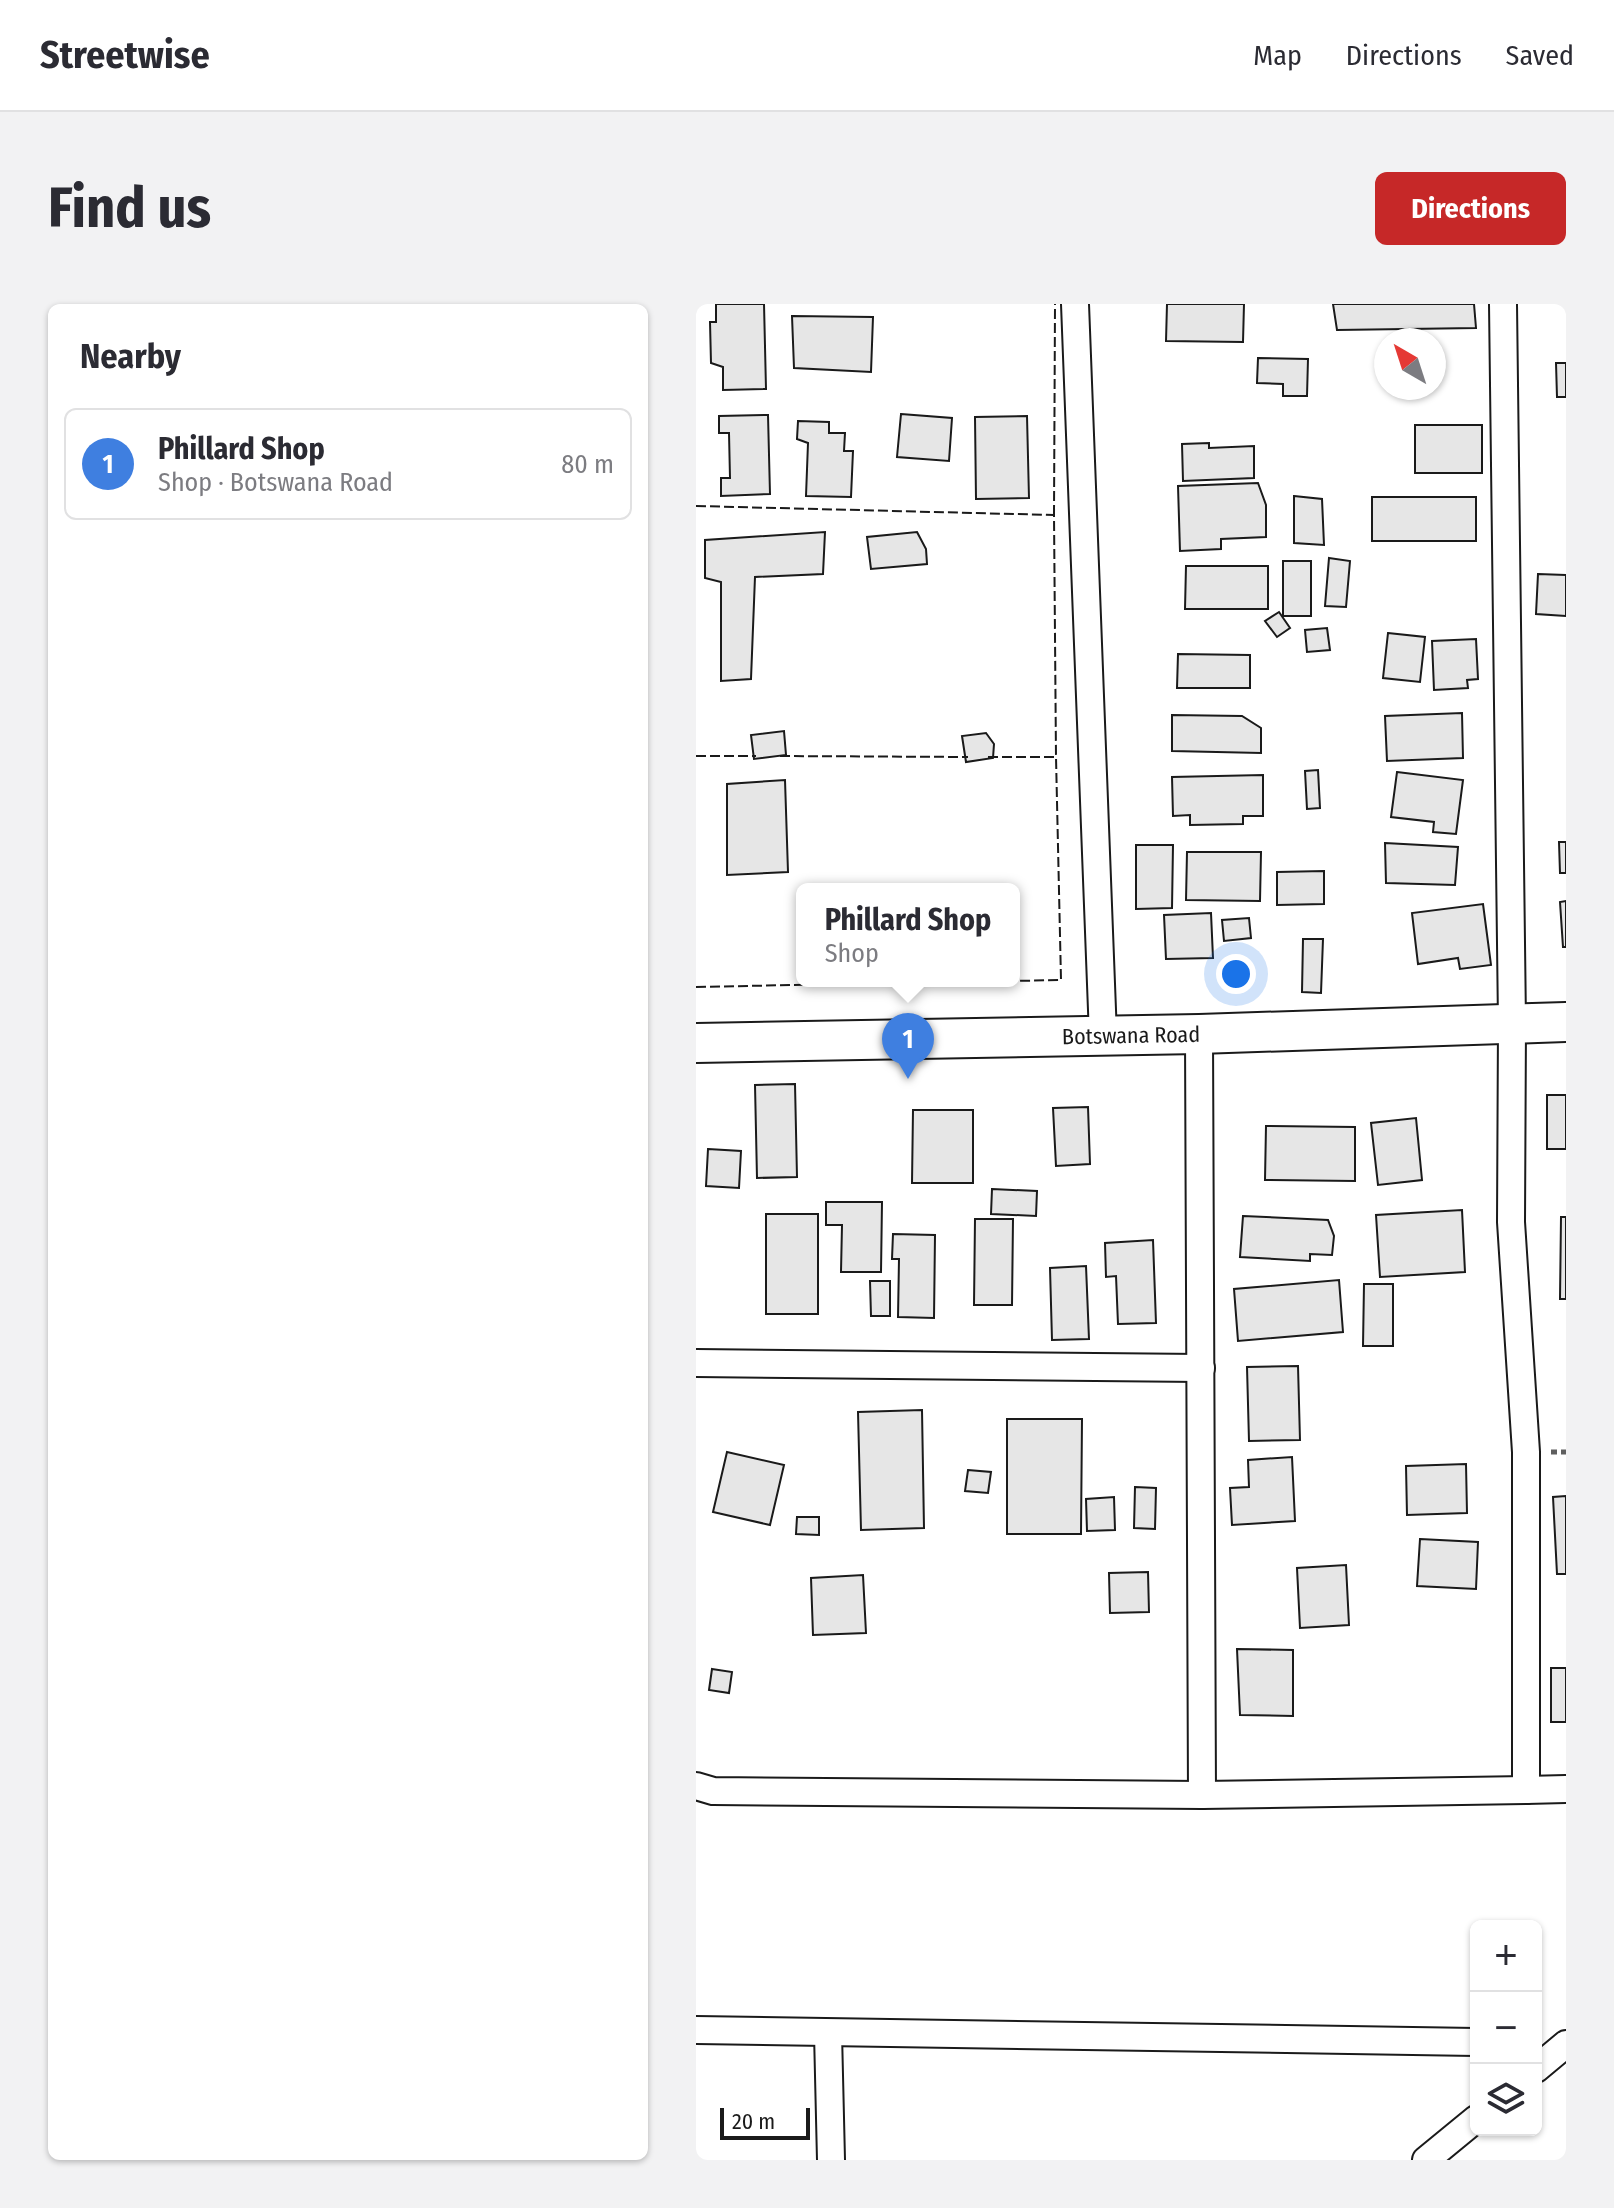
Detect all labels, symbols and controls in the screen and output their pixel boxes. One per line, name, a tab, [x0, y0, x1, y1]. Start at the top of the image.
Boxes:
text: Streetwise	[40, 32, 210, 78]
text: Map	[1253, 39, 1302, 72]
text: Directions	[1346, 39, 1462, 72]
text: Saved	[1506, 39, 1574, 72]
button: Directions	[1375, 172, 1566, 245]
text: Find us	[48, 175, 211, 242]
north arrow	[1374, 328, 1446, 400]
text: Nearby	[80, 336, 181, 377]
text: Phillard Shop	[158, 431, 325, 467]
text: 1	[103, 449, 114, 480]
text: 80 m	[561, 449, 614, 480]
text: Shop · Botswana Road	[158, 467, 393, 498]
popup	[796, 883, 1020, 987]
text: Phillard Shop	[825, 902, 991, 938]
text: Shop	[825, 938, 879, 969]
your location	[1216, 954, 1256, 994]
pin: 1	[882, 1013, 934, 1079]
street label: Botswana Road	[1062, 1021, 1200, 1050]
map controls	[1470, 1920, 1542, 2136]
button: +	[1470, 1920, 1542, 1992]
button: −	[1470, 1992, 1542, 2064]
button: layers	[1470, 2064, 1542, 2136]
scale bar	[720, 2104, 810, 2140]
text: 20 m	[732, 2108, 775, 2135]

